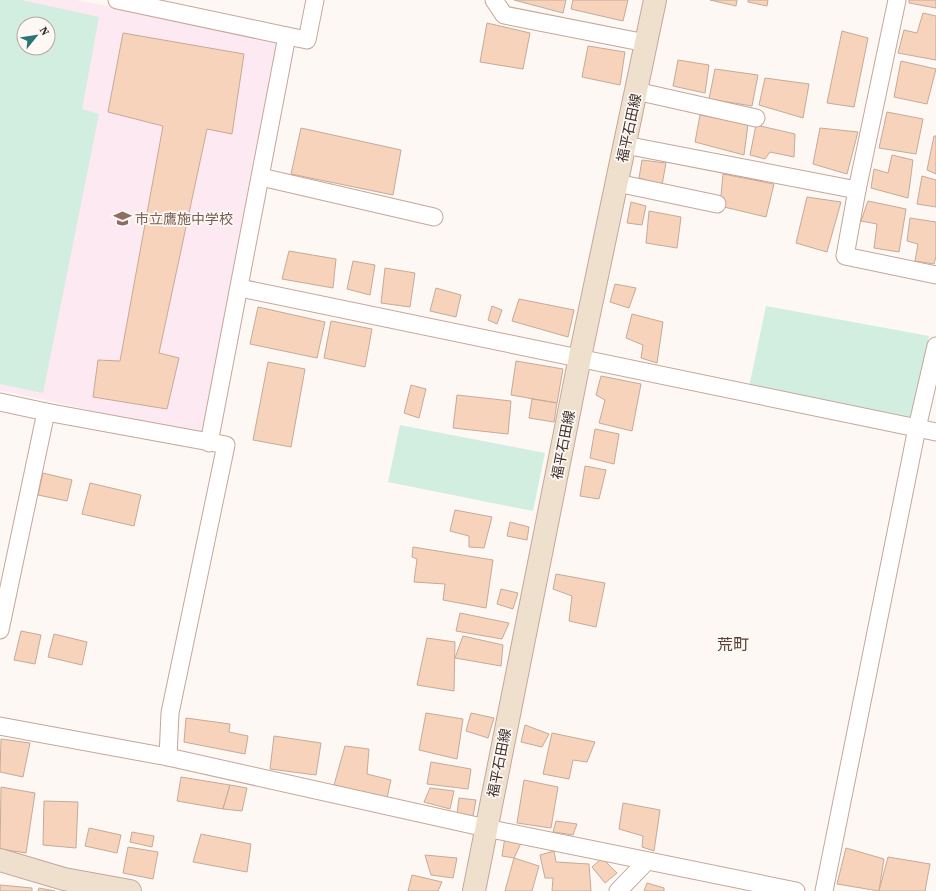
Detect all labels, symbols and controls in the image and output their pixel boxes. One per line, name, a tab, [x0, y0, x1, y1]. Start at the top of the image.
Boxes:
north arrow	[16, 16, 56, 56]
text: N	[36, 24, 53, 38]
street label: 福平石田線	[612, 92, 646, 164]
school or university icon: 市立鷹施中学校	[112, 209, 132, 229]
place label: 市立鷹施中学校	[135, 209, 233, 229]
street label: 福平石田線	[547, 409, 579, 481]
district label: 荒町	[717, 633, 749, 655]
street label: 福平石田線	[483, 727, 515, 799]

